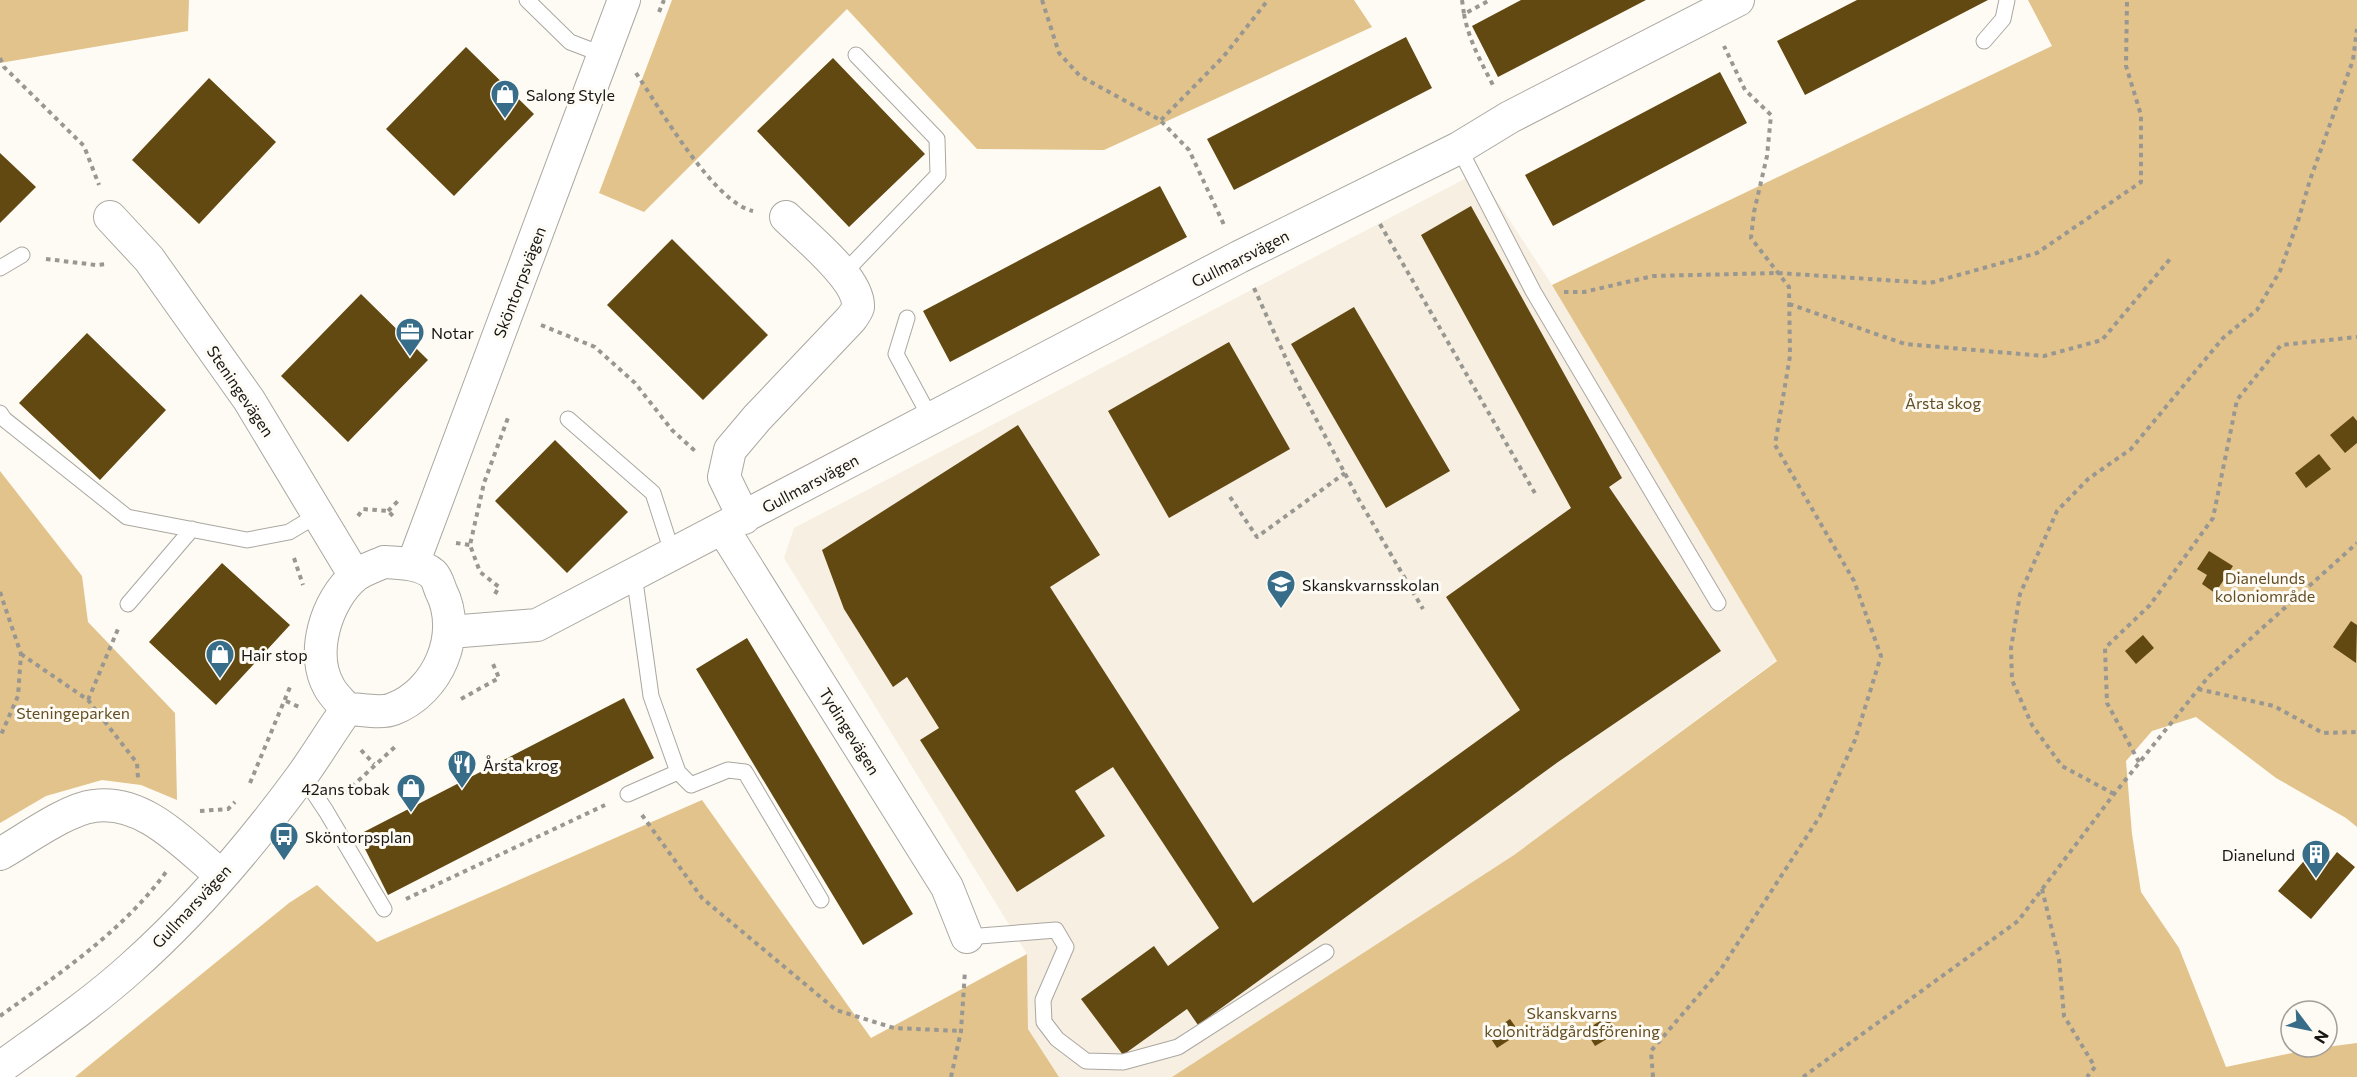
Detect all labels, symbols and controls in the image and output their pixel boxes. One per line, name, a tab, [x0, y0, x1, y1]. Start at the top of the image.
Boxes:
shop icon: Salong Style	[489, 78, 521, 120]
place label: Salong Style	[526, 85, 615, 104]
street label: Sköntorpsvägen	[489, 224, 549, 340]
street label: Gullmarsvägen	[1188, 225, 1292, 291]
office icon: Notar	[394, 316, 426, 358]
place label: Notar	[431, 323, 474, 342]
street label: Steningevägen	[204, 342, 278, 440]
park label: Årsta skog	[1905, 393, 1981, 412]
street label: Gullmarsvägen	[758, 450, 862, 516]
school or university icon: Skanskvarnsskolan	[1265, 568, 1297, 610]
park label: Dianelunds koloniområde	[2215, 568, 2315, 605]
place label: Skanskvarnsskolan	[1302, 575, 1440, 594]
shop icon: Hair stop	[204, 638, 236, 680]
place label: Hair stop	[241, 645, 308, 664]
street label: Tydingevägen	[816, 684, 884, 778]
park label: Steningeparken	[16, 703, 130, 722]
restaurant icon: Årsta krog	[446, 748, 478, 790]
place label: Årsta krog	[483, 755, 559, 774]
shop icon: 42ans tobak	[395, 772, 427, 814]
place label: 42ans tobak	[301, 779, 390, 798]
bus stop icon: Sköntorpsplan	[268, 820, 300, 862]
place label: Sköntorpsplan	[305, 827, 411, 846]
building icon: Dianelund	[2300, 838, 2332, 880]
place label: Dianelund	[2222, 845, 2295, 864]
street label: Gullmarsvägen	[148, 860, 234, 952]
north arrow	[2279, 999, 2339, 1059]
park label: Skanskvarns koloniträdgårdsförening	[1484, 1003, 1660, 1040]
text: N	[2311, 1027, 2333, 1047]

